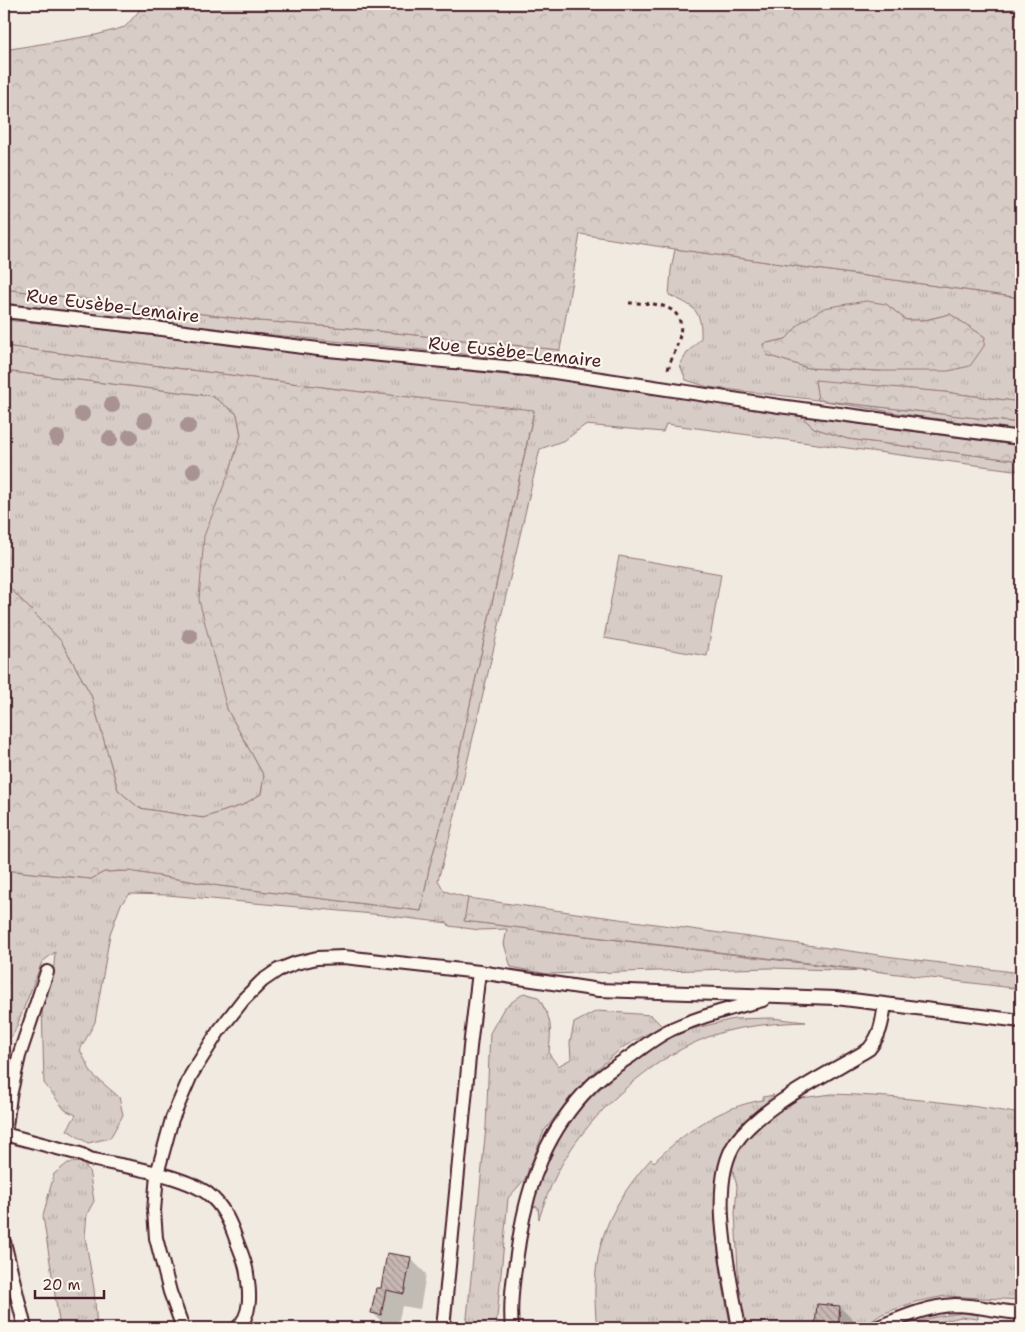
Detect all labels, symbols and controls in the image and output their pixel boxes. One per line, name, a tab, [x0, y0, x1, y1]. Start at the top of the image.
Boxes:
street label: Rue Eusèbe-Lemaire	[25, 283, 201, 329]
street label: Rue Eusèbe-Lemaire	[427, 331, 603, 373]
scale bar	[35, 1267, 104, 1299]
text: 20 m	[42, 1275, 81, 1295]

